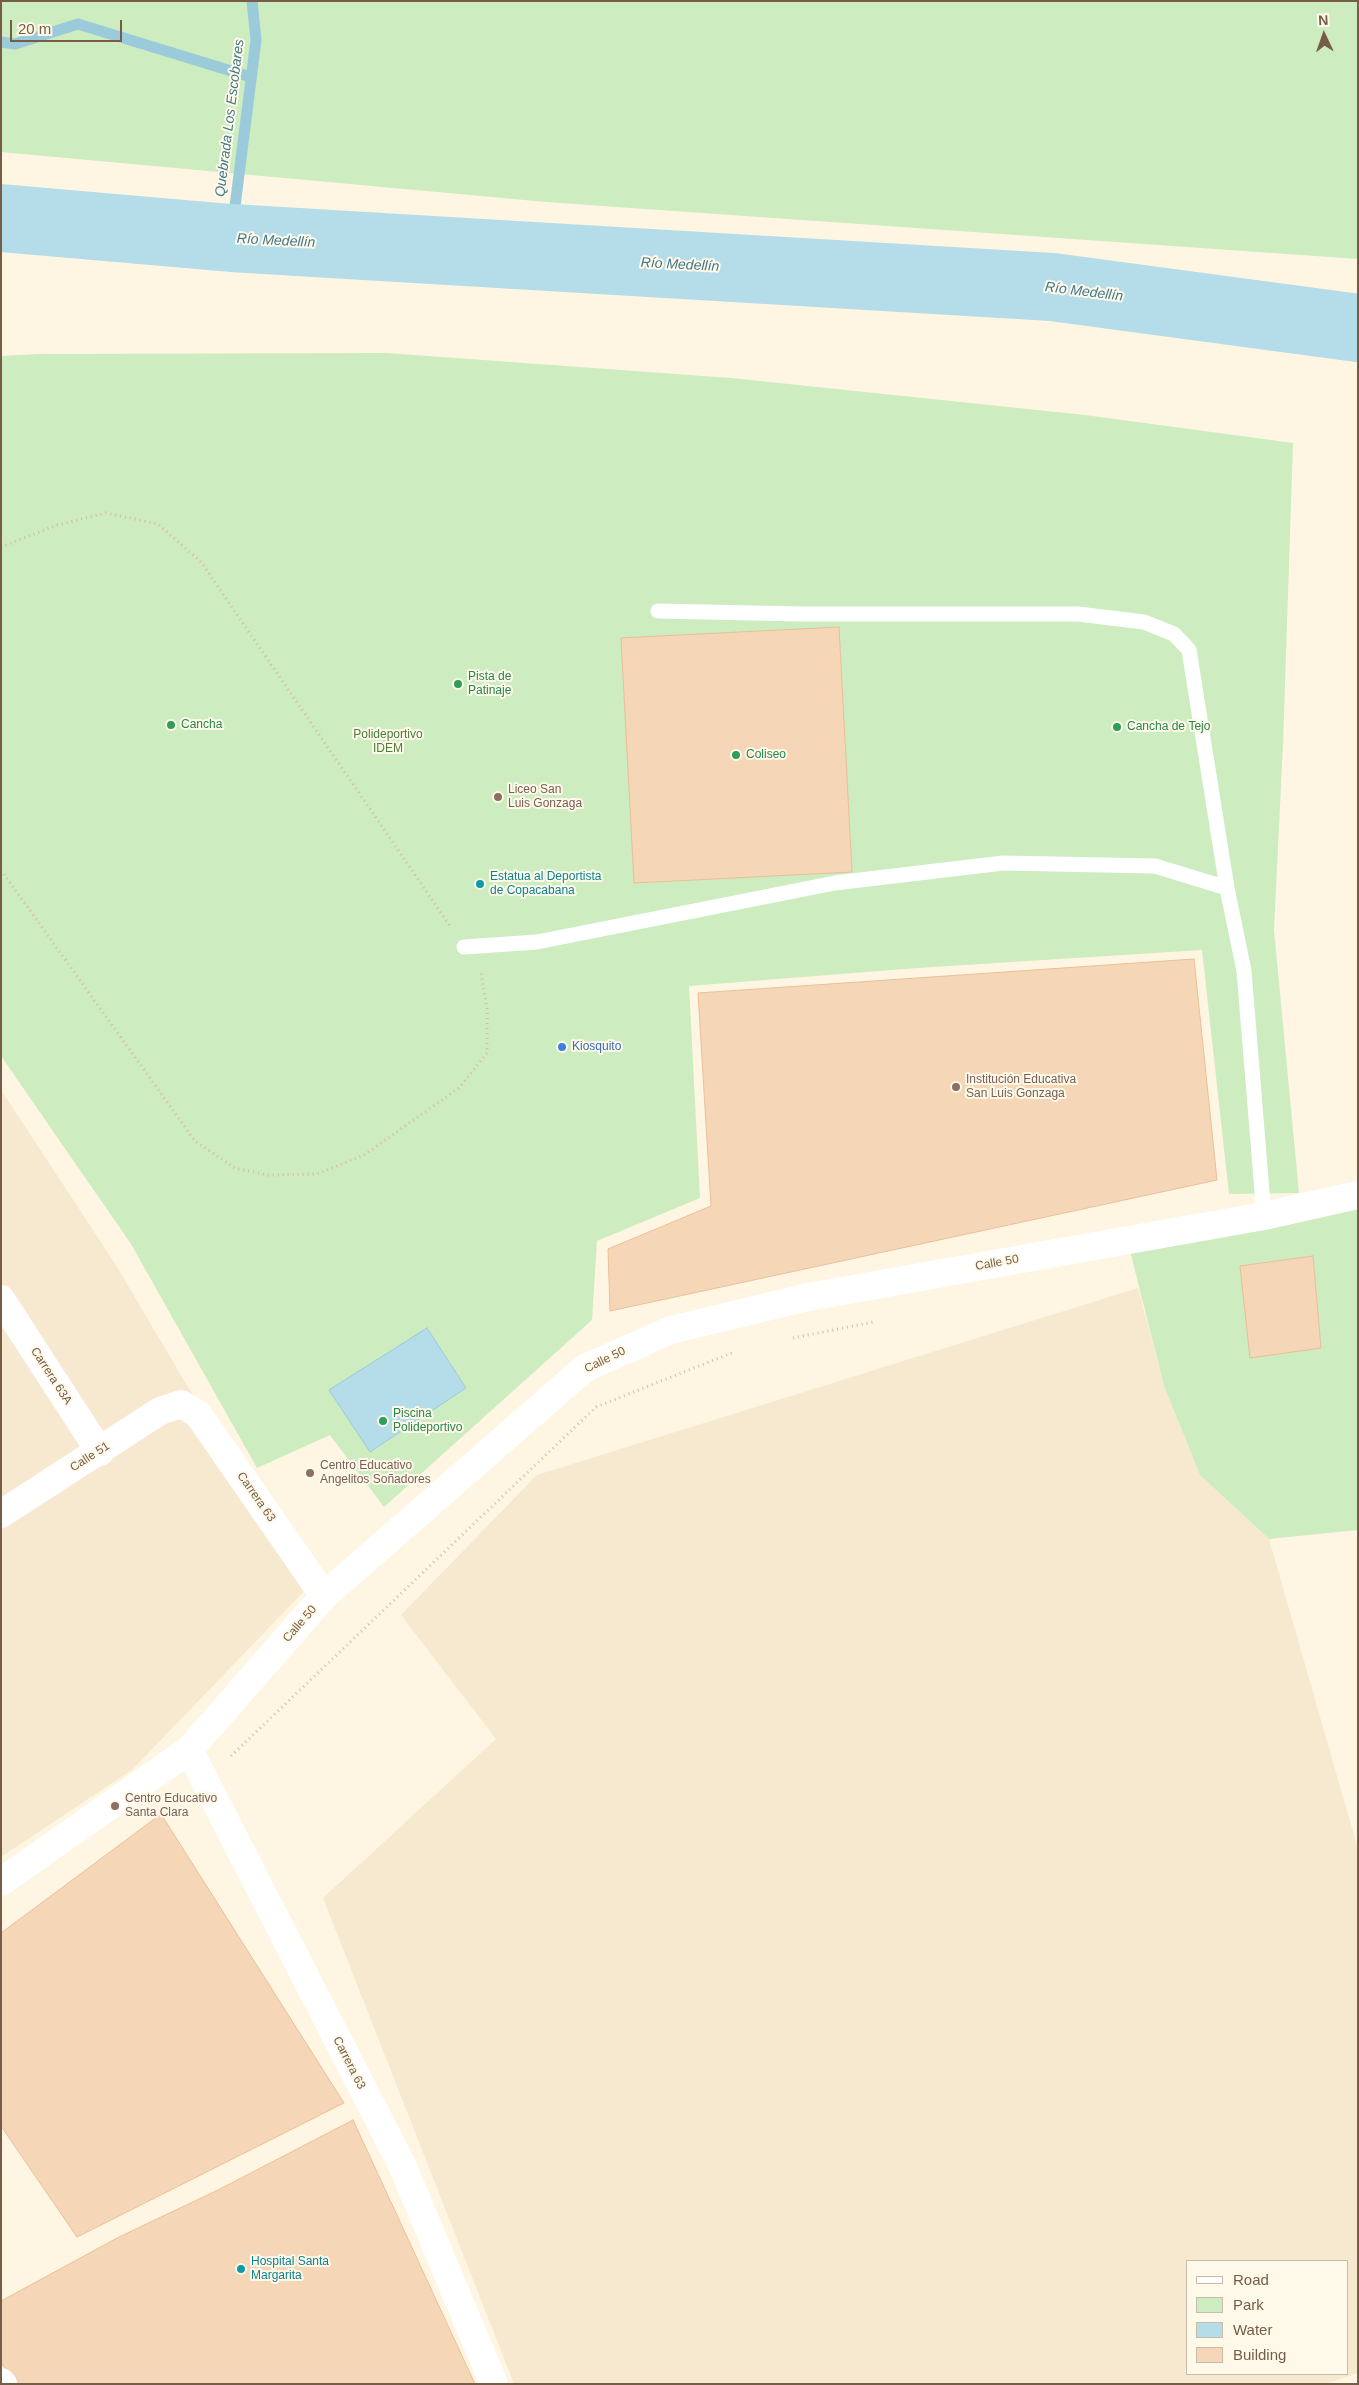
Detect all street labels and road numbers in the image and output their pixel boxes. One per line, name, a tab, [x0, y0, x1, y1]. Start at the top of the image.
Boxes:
street label: Calle 50	[974, 1252, 1020, 1274]
street label: Calle 50	[582, 1344, 628, 1376]
street label: Carrera 63A	[27, 1345, 75, 1407]
street label: Calle 51	[68, 1439, 112, 1475]
street label: Carrera 63	[234, 1469, 278, 1525]
street label: Calle 50	[280, 1603, 320, 1645]
street label: Carrera 63	[330, 2034, 368, 2092]

